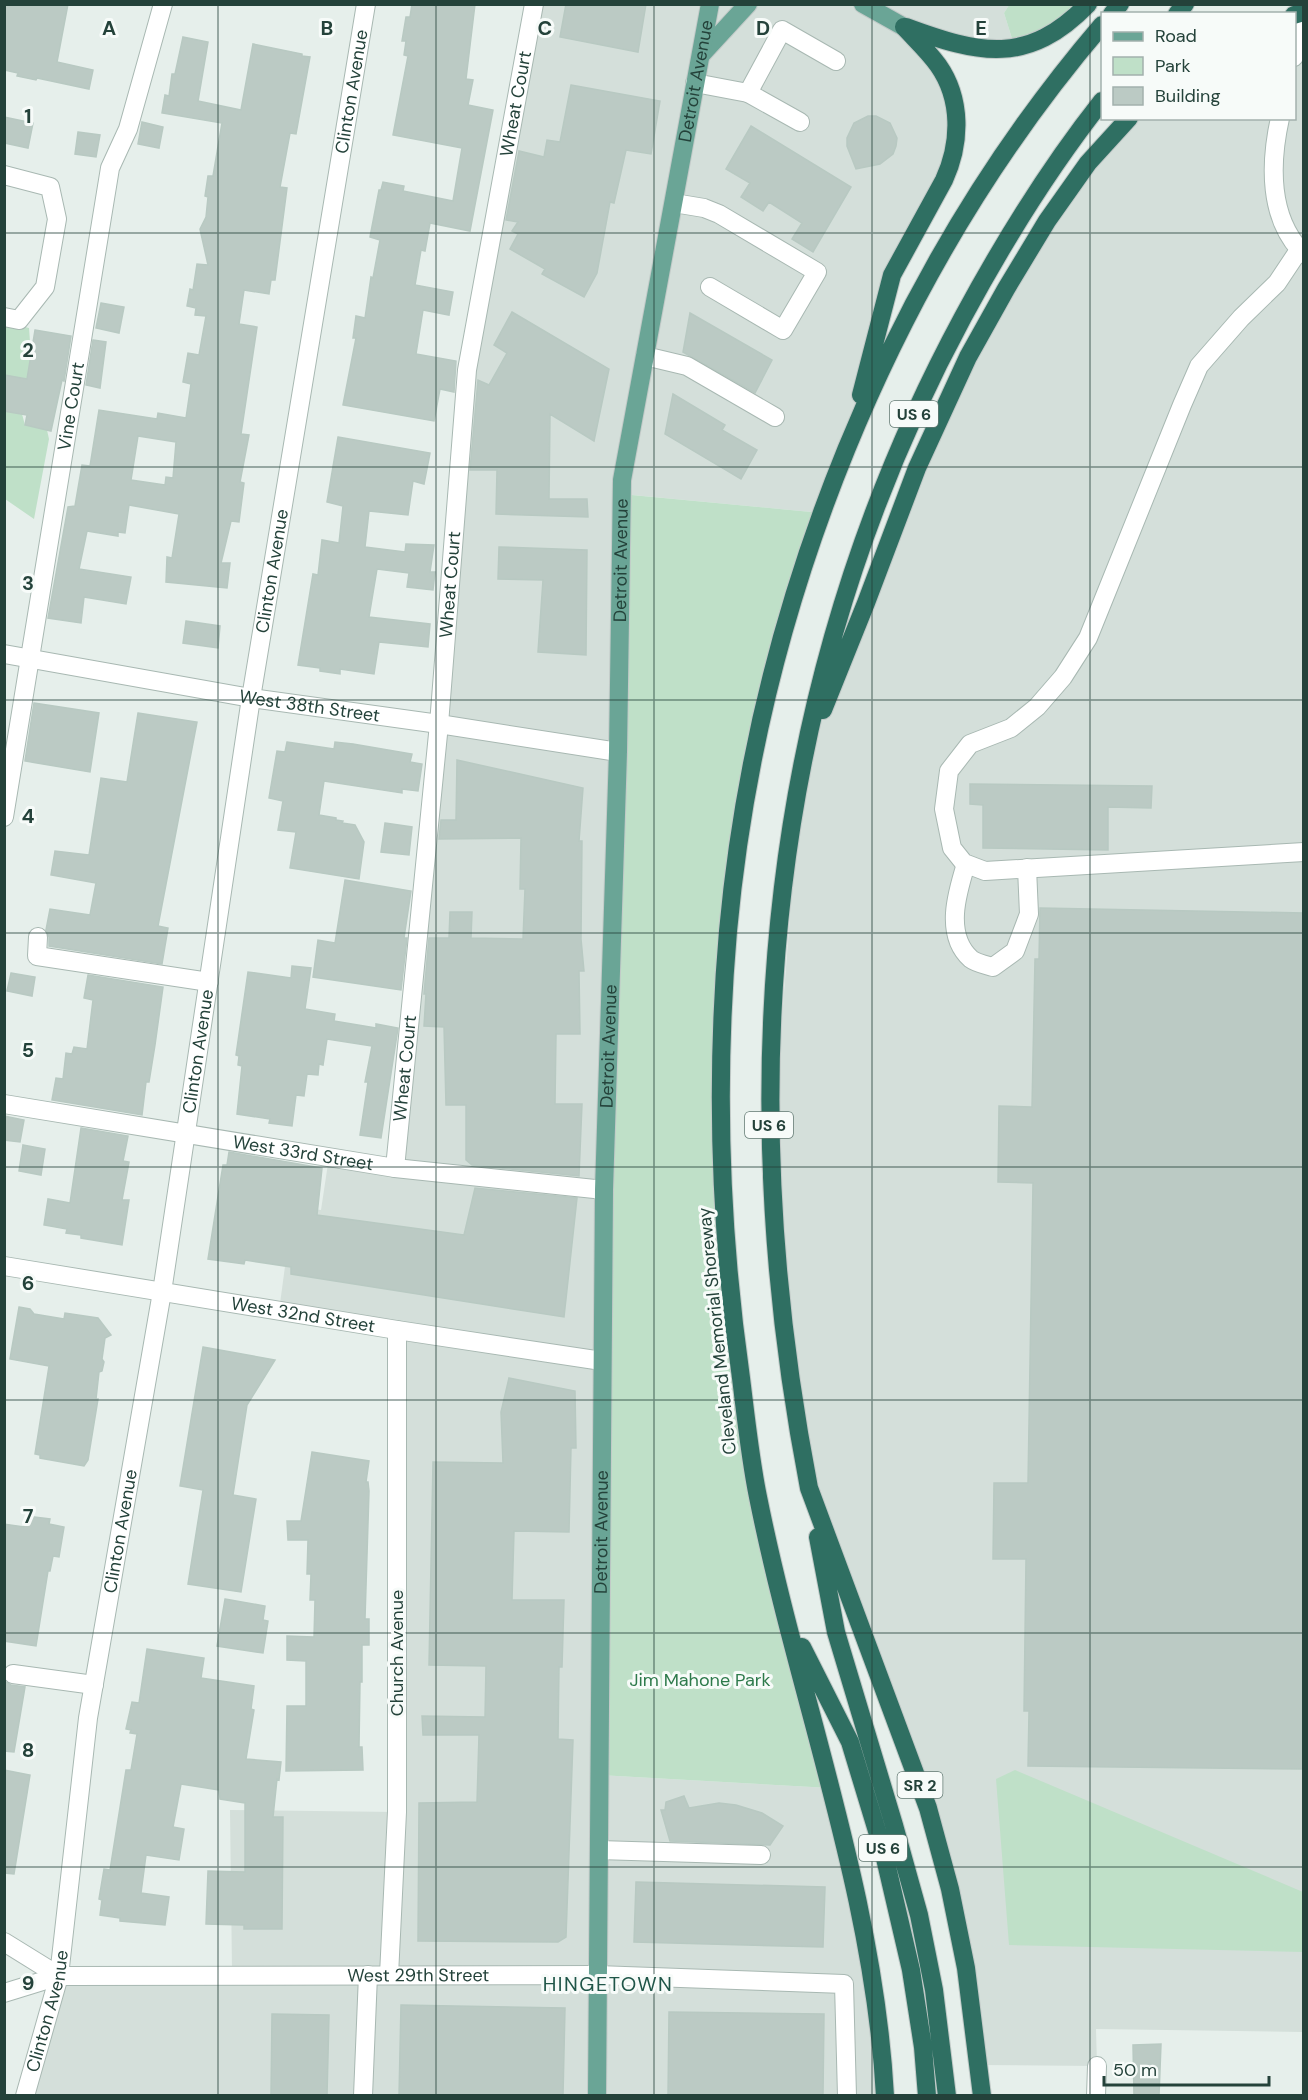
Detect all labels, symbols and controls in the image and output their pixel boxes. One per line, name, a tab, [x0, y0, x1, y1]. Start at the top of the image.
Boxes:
legend	[1101, 12, 1296, 120]
text: A	[102, 15, 116, 41]
text: B	[321, 15, 333, 41]
text: C	[538, 15, 552, 41]
text: D	[756, 15, 770, 41]
text: E	[975, 15, 987, 41]
street label: Detroit Avenue	[673, 18, 719, 144]
text: Road	[1155, 24, 1197, 48]
street label: Clinton Avenue	[329, 28, 374, 155]
street label: Wheat Court	[494, 49, 537, 159]
text: Park	[1155, 54, 1191, 78]
text: Building	[1155, 84, 1220, 108]
text: 1	[24, 103, 32, 129]
text: 2	[22, 337, 34, 363]
street label: Vine Court	[52, 360, 90, 452]
road number: US 6	[890, 401, 938, 427]
street label: Detroit Avenue	[608, 498, 634, 622]
street label: Clinton Avenue	[250, 507, 294, 635]
street label: Wheat Court	[434, 530, 466, 639]
text: 3	[22, 570, 34, 596]
street label: West 38th Street	[237, 684, 382, 728]
text: 4	[22, 803, 35, 829]
street label: Detroit Avenue	[595, 984, 623, 1108]
street label: Clinton Avenue	[177, 988, 219, 1115]
street label: Wheat Court	[388, 1014, 422, 1123]
text: 5	[22, 1037, 34, 1063]
road number: US 6	[745, 1112, 793, 1138]
street label: West 33rd Street	[231, 1130, 375, 1176]
street label: Cleveland Memorial Shoreway	[692, 1206, 742, 1456]
text: 6	[22, 1270, 34, 1296]
street label: West 32nd Street	[229, 1291, 377, 1338]
street label: Clinton Avenue	[98, 1467, 143, 1595]
street label: Detroit Avenue	[589, 1470, 614, 1594]
text: 7	[23, 1503, 34, 1529]
street label: Church Avenue	[385, 1590, 409, 1716]
park label: Jim Mahone Park	[629, 1668, 771, 1692]
text: 8	[22, 1737, 34, 1763]
road number: SR 2	[898, 1772, 942, 1798]
road number: US 6	[859, 1835, 907, 1861]
street label: Clinton Avenue	[20, 1949, 74, 2075]
street label: West 29th Street	[347, 1963, 489, 1987]
text: 9	[22, 1970, 34, 1996]
district label: HINGETOWN	[543, 1971, 673, 1997]
scale bar	[1104, 2049, 1269, 2087]
text: 50 m	[1113, 2058, 1157, 2082]

